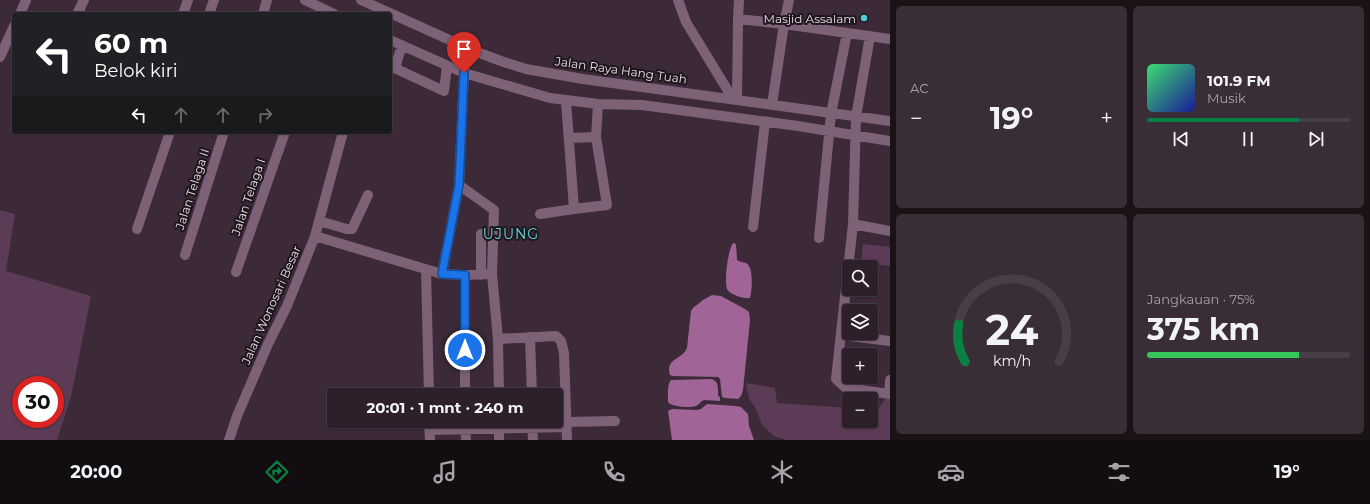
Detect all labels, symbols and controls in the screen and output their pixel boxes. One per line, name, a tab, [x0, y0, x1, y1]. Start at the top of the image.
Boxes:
place label: Masjid Assalam	[763, 11, 856, 26]
marker: Masjid Assalam	[859, 13, 869, 23]
text: 60 m	[94, 26, 168, 60]
icon: left	[28, 28, 80, 80]
pin	[447, 32, 481, 73]
icon: arrive	[453, 38, 475, 60]
street label: Jalan Raya Hang Tuah	[553, 53, 688, 87]
text: Belok kiri	[94, 60, 178, 82]
text: 101.9 FM	[1207, 71, 1271, 90]
text: AC	[910, 80, 928, 96]
text: Musik	[1207, 90, 1246, 106]
text: 19°	[990, 100, 1033, 137]
icon: left	[128, 104, 150, 126]
icon: ahead	[170, 104, 192, 126]
icon: ahead	[212, 104, 234, 126]
icon: right	[254, 104, 276, 126]
text: −	[910, 105, 923, 132]
text: +	[1100, 105, 1113, 132]
icon: previous	[1170, 128, 1192, 150]
icon: pause	[1237, 128, 1259, 150]
icon: next	[1305, 128, 1327, 150]
street label: Jalan Telaga II	[172, 147, 212, 232]
street label: Jalan Telaga I	[227, 156, 268, 238]
district label: UJUNG	[483, 225, 539, 243]
street label: Jalan Wonosari Besar	[238, 243, 304, 368]
map controls	[842, 260, 878, 428]
button: search	[842, 260, 878, 296]
text: Jangkauan · 75%	[1147, 291, 1255, 307]
button: layers	[842, 304, 878, 340]
text: 24	[985, 305, 1038, 355]
text: 375 km	[1147, 311, 1260, 348]
position arrow	[444, 329, 486, 371]
button: +	[842, 348, 878, 384]
text: km/h	[992, 352, 1031, 370]
speed limit sign: 30	[12, 376, 64, 428]
button: −	[842, 392, 878, 428]
text: 20:01 · 1 mnt · 240 m	[367, 398, 523, 417]
icon: directions	[263, 458, 291, 486]
icon: music	[431, 458, 459, 486]
icon: phone	[600, 458, 628, 486]
icon: climate	[768, 458, 796, 486]
icon: car	[937, 458, 965, 486]
icon: filters	[1105, 458, 1133, 486]
text: 20:00	[70, 461, 122, 483]
text: 19°	[1274, 461, 1300, 483]

